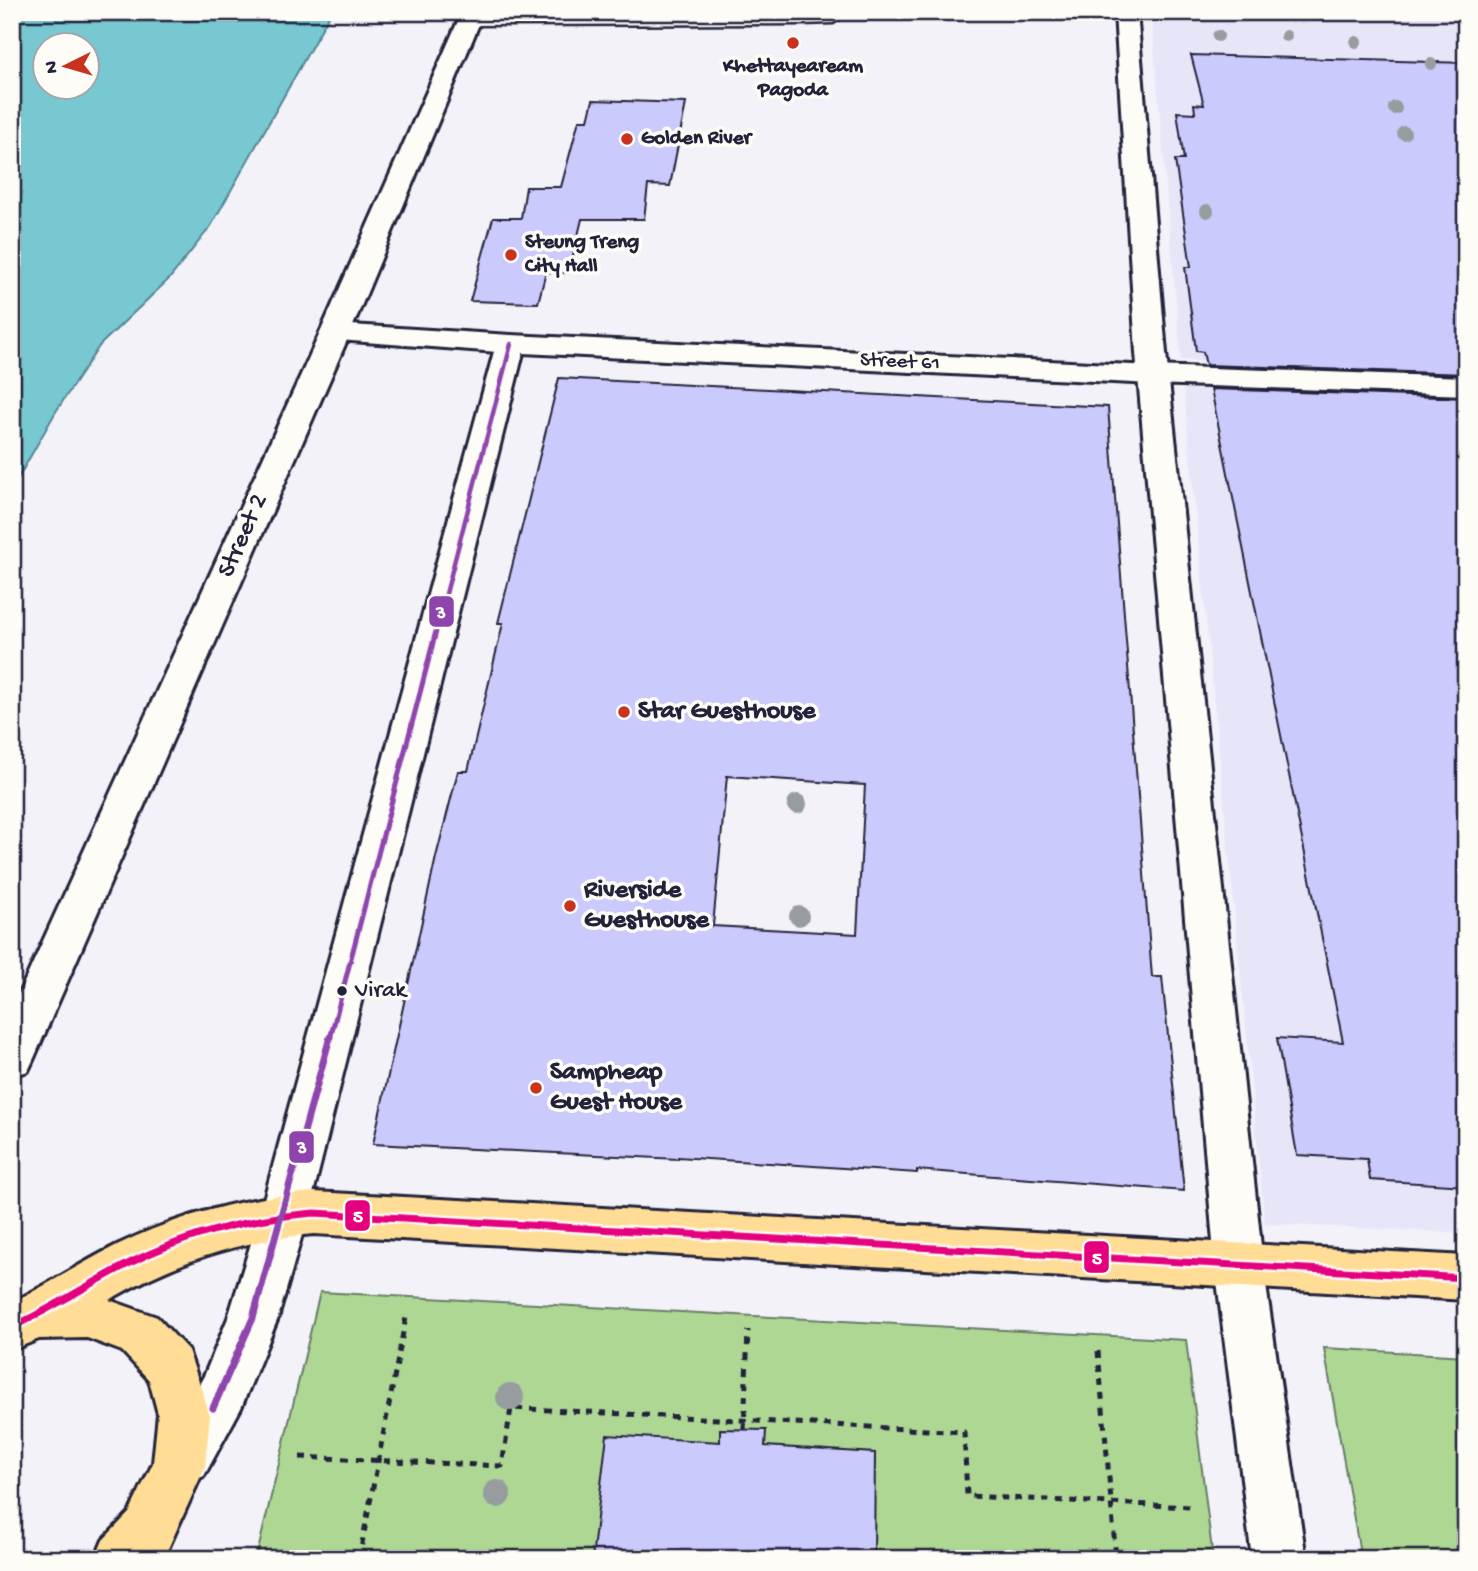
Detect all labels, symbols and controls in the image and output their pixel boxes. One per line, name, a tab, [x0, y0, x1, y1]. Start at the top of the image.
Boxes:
north arrow	[32, 32, 102, 102]
marker: Khettayeaream Pagoda	[785, 35, 801, 51]
place label: Khettayeaream Pagoda	[722, 55, 863, 104]
text: N	[41, 60, 65, 74]
place label: Golden River	[641, 127, 754, 152]
marker: Golden River	[619, 131, 635, 147]
place label: Steung Treng City Hall	[524, 231, 639, 280]
marker: Steung Treng City Hall	[503, 247, 519, 263]
street label: Street 61	[859, 348, 941, 378]
street label: Street 2	[212, 489, 276, 583]
line badge: 3	[428, 595, 455, 628]
text: 3	[435, 603, 446, 626]
place label: Star Guesthouse	[638, 697, 817, 728]
marker: Star Guesthouse	[616, 704, 632, 720]
place label: Riverside Guesthouse	[583, 876, 710, 937]
marker: Riverside Guesthouse	[562, 898, 578, 914]
place label: Virak	[354, 977, 408, 1006]
marker: Virak	[335, 984, 349, 998]
place label: Sampheap Guest House	[550, 1058, 683, 1119]
marker: Sampheap Guest House	[528, 1080, 544, 1096]
line badge: 3	[288, 1130, 315, 1164]
text: 3	[296, 1138, 307, 1161]
line badge: 5	[344, 1199, 371, 1232]
text: 5	[353, 1207, 363, 1230]
line badge: 5	[1083, 1240, 1110, 1274]
text: 5	[1092, 1249, 1102, 1272]

